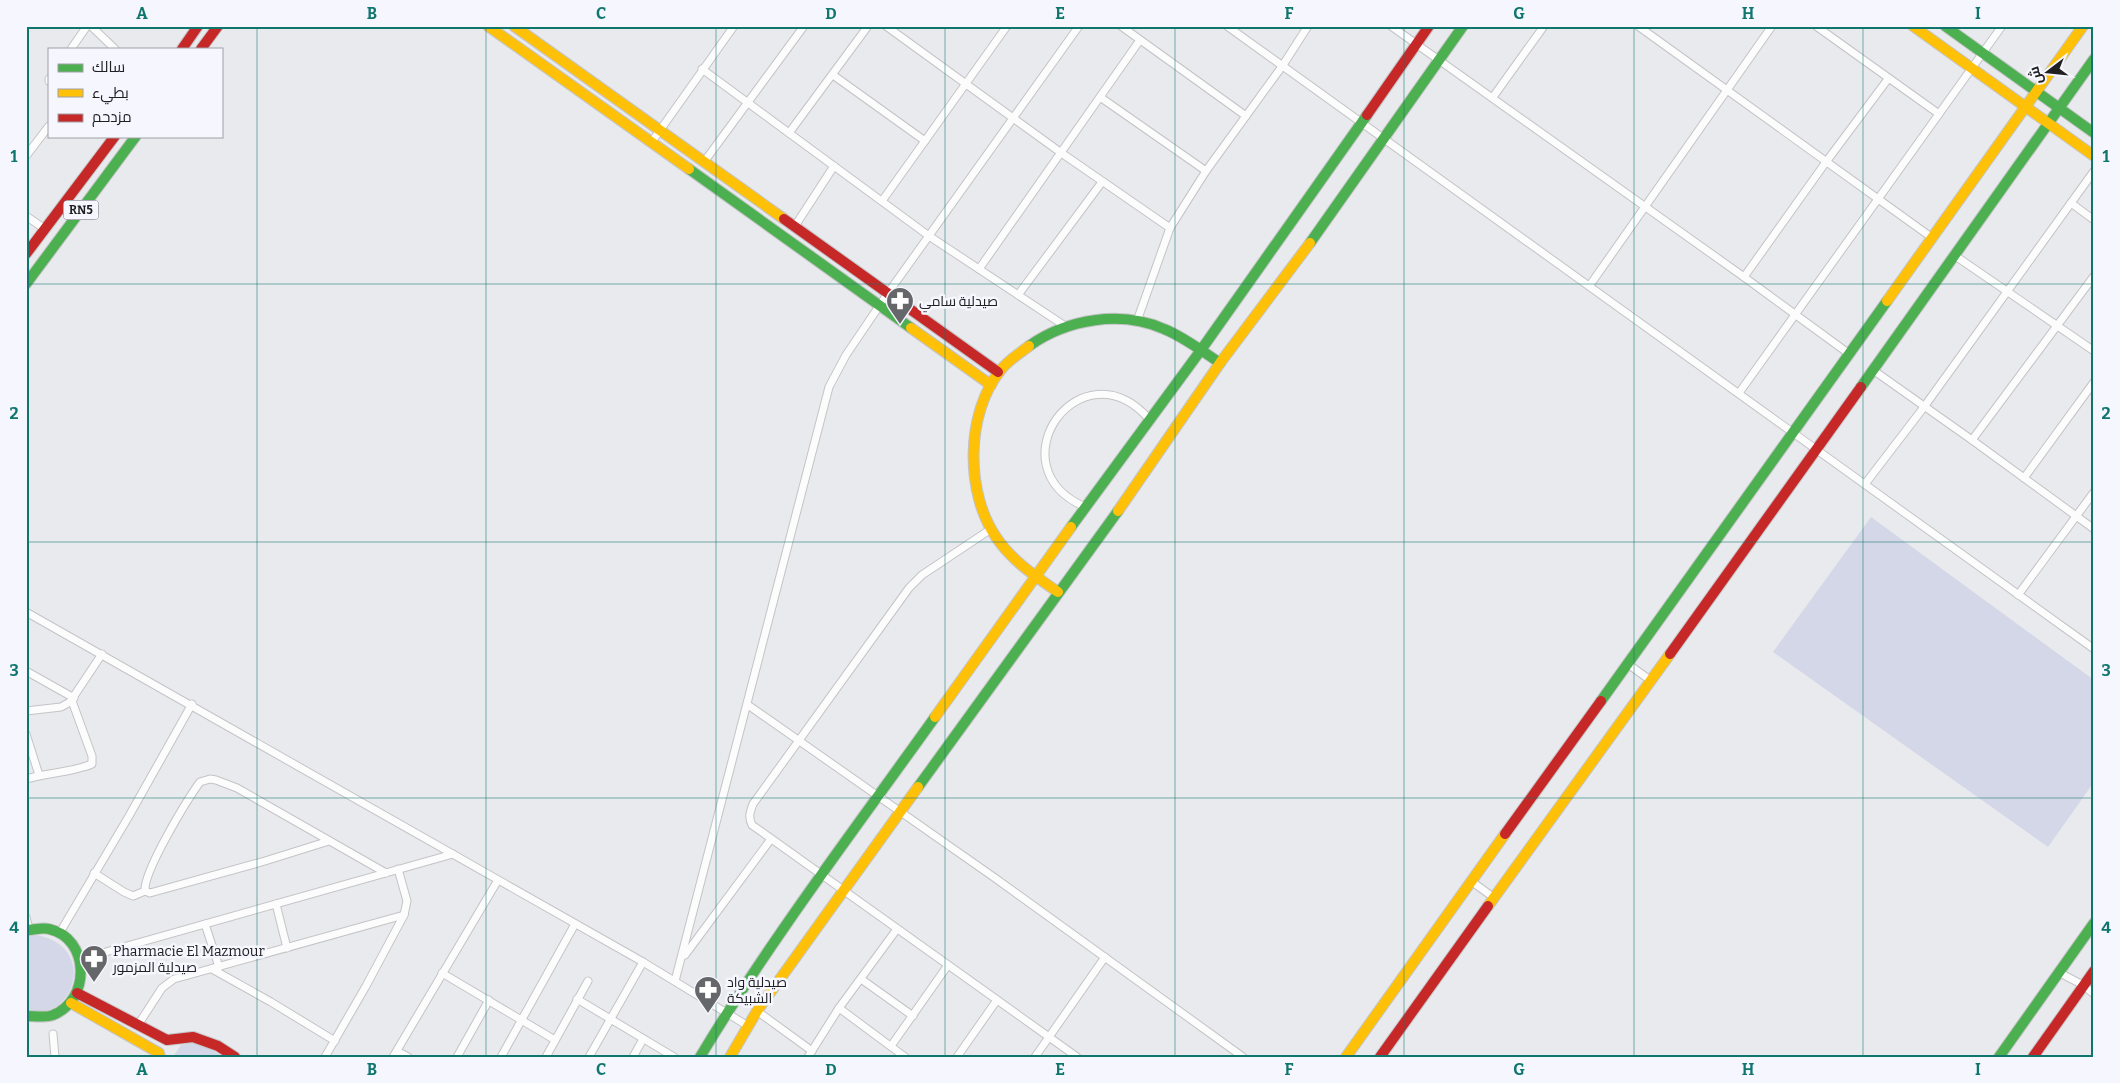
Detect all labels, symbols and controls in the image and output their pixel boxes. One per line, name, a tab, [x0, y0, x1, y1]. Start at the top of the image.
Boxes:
text: A	[136, 4, 148, 23]
text: B	[367, 4, 377, 23]
text: C	[596, 4, 606, 23]
text: D	[825, 4, 837, 23]
text: E	[1055, 4, 1065, 23]
text: F	[1285, 4, 1294, 23]
text: G	[1513, 4, 1525, 23]
text: H	[1742, 4, 1755, 23]
text: I	[1975, 4, 1981, 23]
legend	[48, 48, 222, 138]
north arrow	[2022, 48, 2072, 98]
text: سالك	[92, 58, 125, 76]
text: ش	[2025, 64, 2047, 86]
text: بطيء	[92, 84, 129, 105]
text: مزدحم	[92, 108, 132, 127]
text: 1	[11, 147, 18, 166]
text: 1	[2103, 147, 2110, 166]
road number: RN5	[64, 200, 98, 220]
pharmacy icon: صيدلية سامي	[885, 286, 915, 325]
place label: صيدلية سامي	[919, 293, 998, 313]
text: 2	[9, 404, 19, 423]
text: 2	[2101, 404, 2111, 423]
text: 3	[9, 661, 19, 680]
text: 3	[2101, 661, 2111, 680]
text: 4	[9, 918, 19, 937]
text: 4	[2101, 918, 2111, 937]
place label: Pharmacie El Mazmour صيدلية المزمور	[112, 943, 265, 976]
pharmacy icon: Pharmacie El Mazmour صيدلية المزمور	[79, 944, 109, 983]
place label: صيدلية واد الشبيكة	[727, 974, 787, 1007]
pharmacy icon: صيدلية واد الشبيكة	[693, 975, 723, 1014]
text: A	[136, 1060, 148, 1079]
text: B	[367, 1060, 377, 1079]
text: C	[596, 1060, 606, 1079]
text: D	[825, 1060, 837, 1079]
text: E	[1055, 1060, 1065, 1079]
text: F	[1285, 1060, 1294, 1079]
text: G	[1513, 1060, 1525, 1079]
text: H	[1742, 1060, 1755, 1079]
text: I	[1975, 1060, 1981, 1079]

